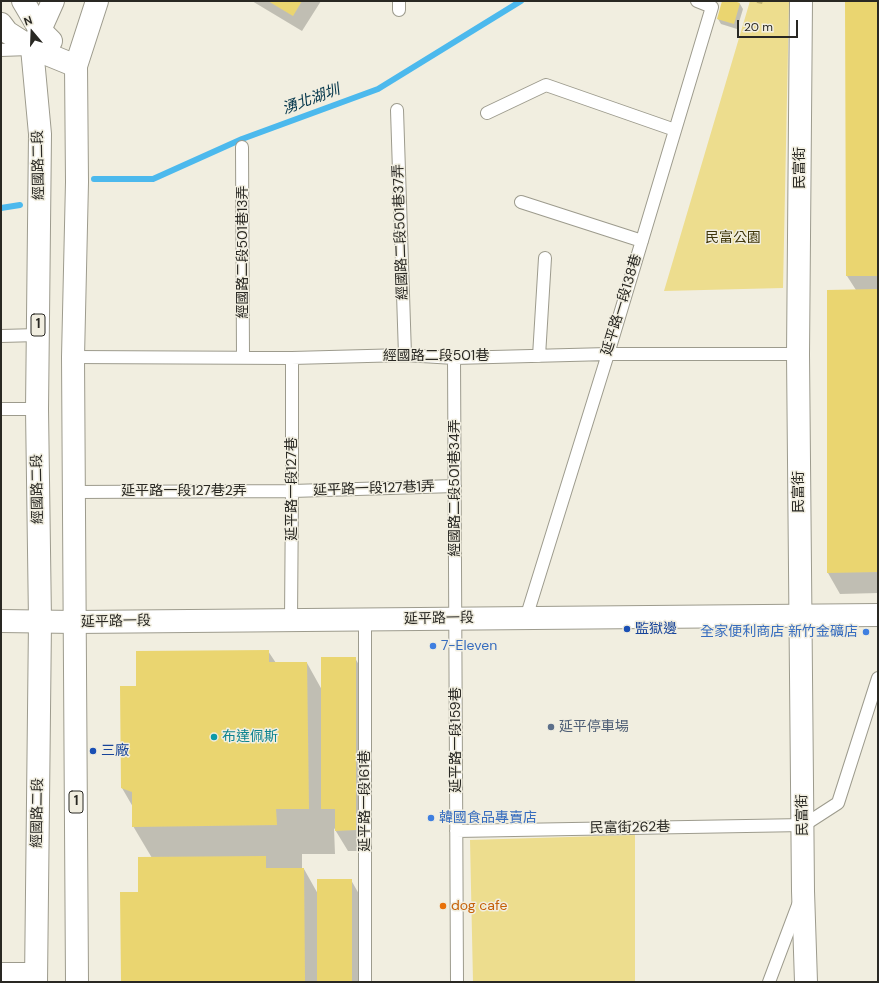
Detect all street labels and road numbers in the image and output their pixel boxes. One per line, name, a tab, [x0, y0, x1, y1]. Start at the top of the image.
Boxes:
street label: 經國路二段	[30, 130, 48, 200]
street label: 民富街	[792, 147, 808, 189]
street label: 經國路二段501巷37弄	[390, 164, 412, 300]
street label: 經國路二段501巷13弄	[235, 185, 251, 319]
street label: 延平路一段138巷	[599, 252, 645, 358]
road number: 1	[31, 314, 45, 336]
street label: 經國路二段501巷	[383, 348, 489, 364]
street label: 經國路二段501巷34弄	[447, 419, 463, 557]
street label: 延平路一段127巷	[284, 437, 300, 541]
street label: 經國路二段	[29, 454, 47, 524]
street label: 民富街	[791, 471, 807, 513]
street label: 延平路一段127巷1弄	[313, 478, 435, 500]
street label: 延平路一段127巷2弄	[121, 483, 247, 499]
street label: 延平路一段	[404, 610, 474, 628]
street label: 延平路一段	[81, 613, 151, 631]
street label: 延平路一段159巷	[448, 687, 464, 793]
street label: 延平路一段161巷	[357, 750, 373, 852]
street label: 經國路二段	[29, 778, 47, 848]
road number: 1	[69, 791, 83, 813]
street label: 民富街	[794, 794, 812, 836]
street label: 民富街262巷	[590, 819, 670, 837]

